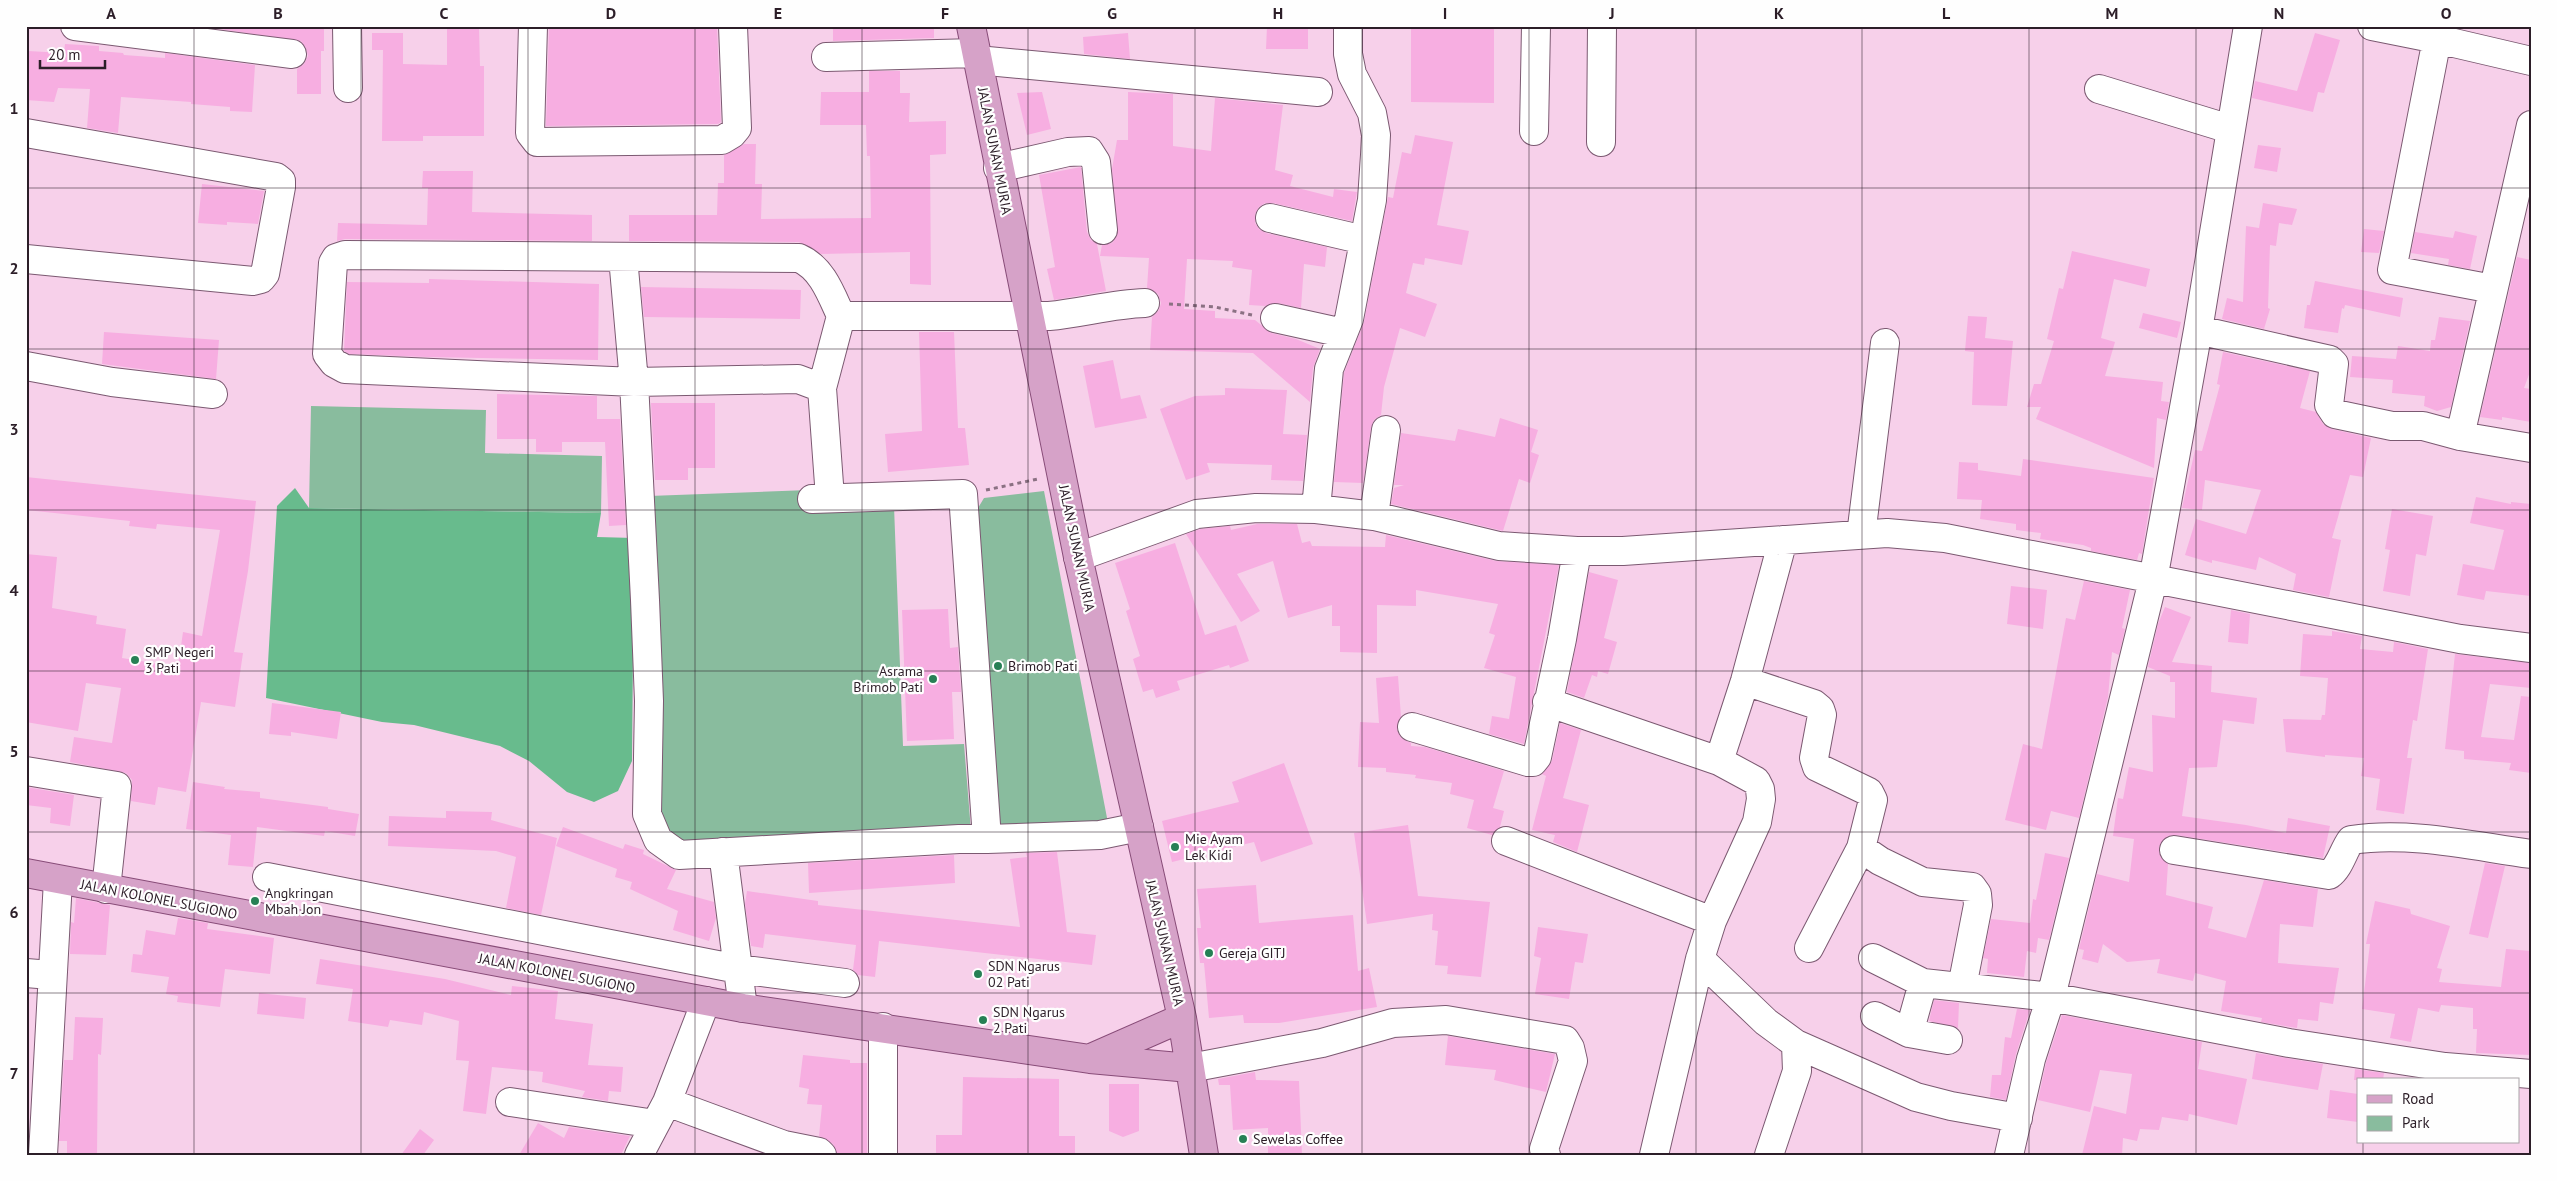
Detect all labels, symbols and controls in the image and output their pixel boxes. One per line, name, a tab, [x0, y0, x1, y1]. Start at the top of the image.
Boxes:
text: A	[106, 3, 116, 23]
text: B	[273, 3, 283, 23]
text: C	[440, 3, 449, 23]
text: D	[606, 3, 616, 23]
text: E	[774, 3, 782, 23]
text: F	[941, 3, 949, 23]
text: G	[1107, 3, 1117, 23]
text: H	[1273, 3, 1283, 23]
text: I	[1443, 3, 1447, 23]
text: J	[1608, 3, 1615, 23]
text: K	[1774, 3, 1784, 23]
text: L	[1942, 3, 1951, 23]
text: M	[2106, 3, 2118, 23]
text: N	[2274, 3, 2284, 23]
text: O	[2441, 3, 2452, 23]
scale bar	[40, 38, 105, 70]
text: 20 m	[48, 45, 81, 64]
street label: JALAN SUNAN MURIA	[974, 85, 1016, 217]
text: 1	[9, 98, 19, 118]
text: 2	[9, 258, 19, 278]
text: 3	[9, 419, 19, 439]
street label: JALAN SUNAN MURIA	[1055, 482, 1099, 614]
text: 4	[9, 580, 19, 600]
place label: SMP Negeri 3 Pati	[145, 643, 214, 677]
marker: SMP Negeri 3 Pati	[129, 654, 141, 666]
place label: Brimob Pati	[1008, 657, 1078, 675]
marker: Brimob Pati	[992, 660, 1004, 672]
place label: Asrama Brimob Pati	[853, 662, 923, 696]
marker: Asrama Brimob Pati	[927, 673, 939, 685]
text: 5	[9, 741, 19, 761]
place label: Mie Ayam Lek Kidi	[1185, 830, 1243, 864]
marker: Mie Ayam Lek Kidi	[1169, 841, 1181, 853]
street label: JALAN KOLONEL SUGIONO	[78, 875, 239, 923]
street label: JALAN SUNAN MURIA	[1141, 877, 1188, 1009]
place label: Angkringan Mbah Jon	[265, 884, 333, 918]
marker: Angkringan Mbah Jon	[249, 895, 261, 907]
text: 6	[9, 902, 19, 922]
place label: Gereja GITJ	[1219, 944, 1285, 962]
marker: Gereja GITJ	[1203, 947, 1215, 959]
street label: JALAN KOLONEL SUGIONO	[476, 949, 637, 997]
place label: SDN Ngarus 02 Pati	[988, 957, 1060, 991]
marker: SDN Ngarus 02 Pati	[972, 968, 984, 980]
place label: SDN Ngarus 2 Pati	[993, 1003, 1065, 1037]
marker: SDN Ngarus 2 Pati	[977, 1014, 989, 1026]
text: 7	[9, 1063, 19, 1083]
legend	[2357, 1078, 2520, 1144]
text: Road	[2402, 1089, 2434, 1108]
text: Park	[2402, 1113, 2430, 1132]
place label: Sewelas Coffee	[1253, 1130, 1343, 1148]
marker: Sewelas Coffee	[1237, 1133, 1249, 1145]

